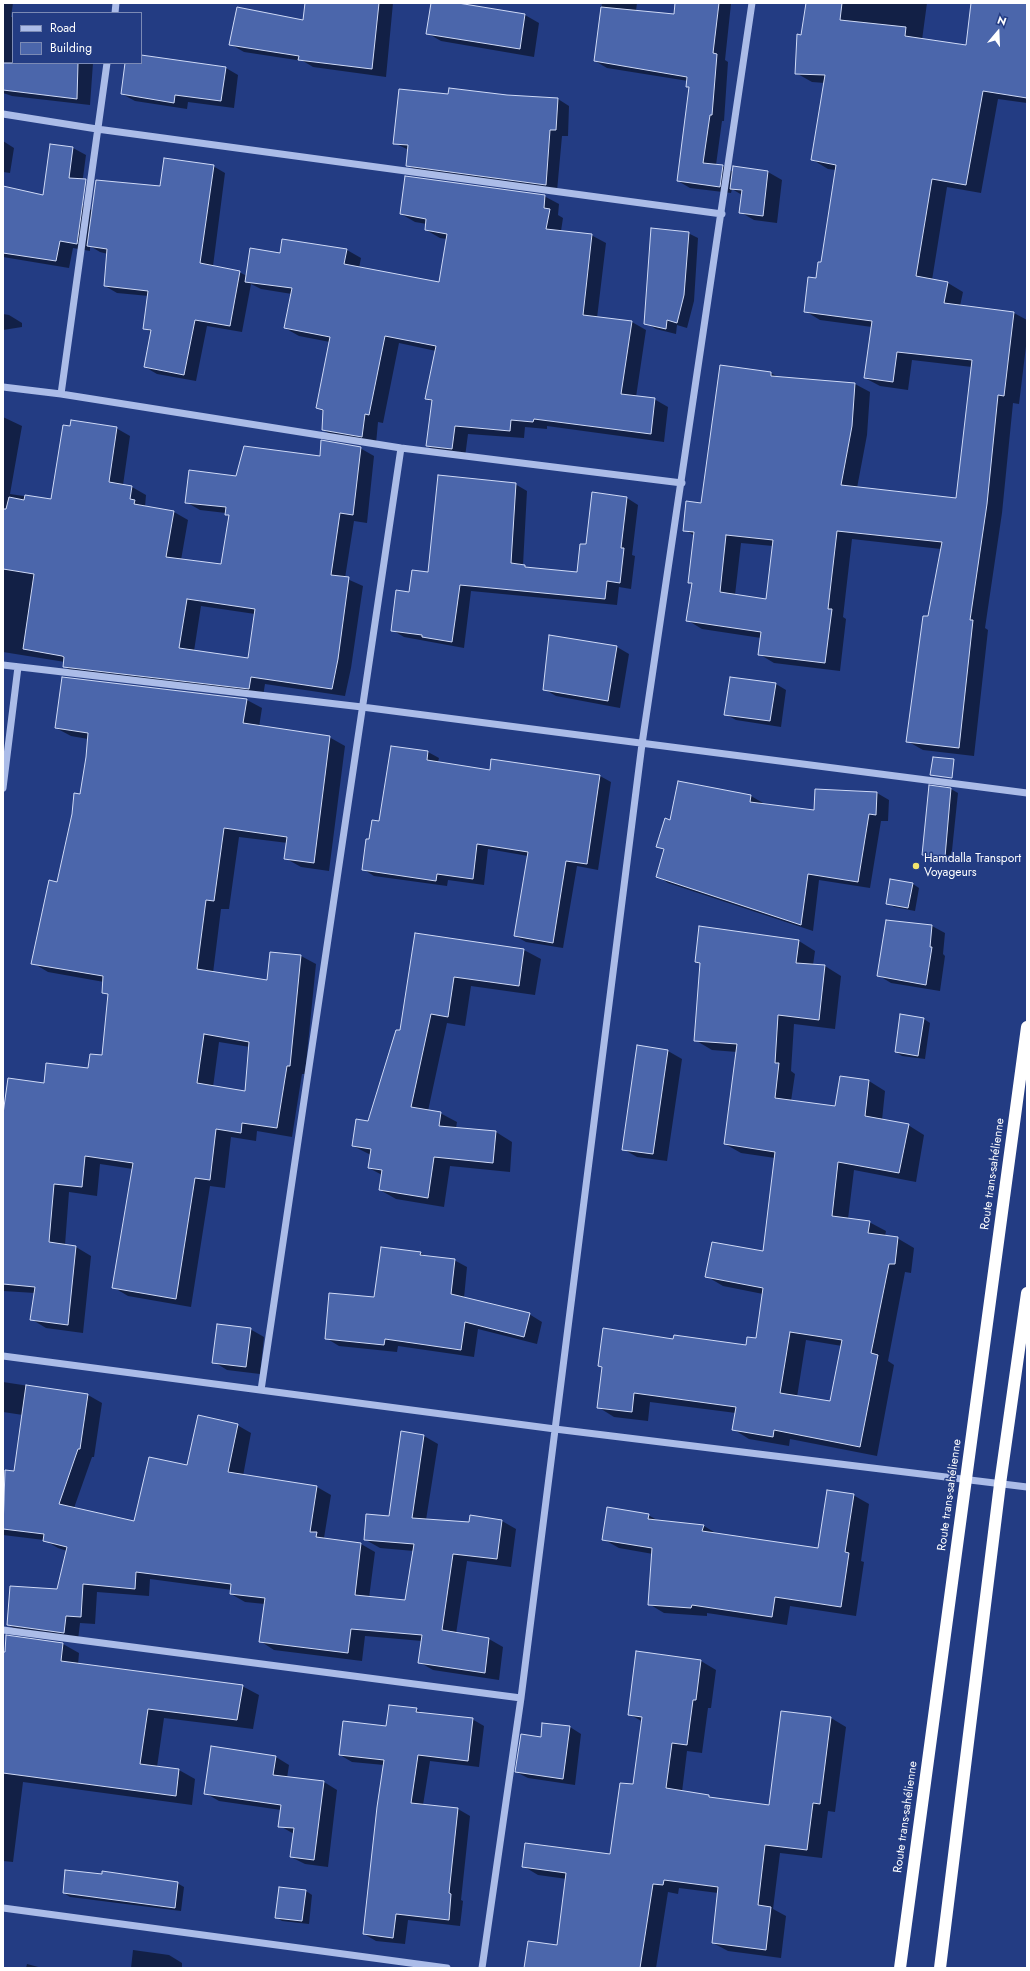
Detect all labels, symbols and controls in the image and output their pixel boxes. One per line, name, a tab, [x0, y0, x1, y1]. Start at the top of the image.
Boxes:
legend	[12, 12, 142, 64]
north arrow	[978, 12, 1018, 52]
text: N	[995, 12, 1009, 30]
text: Road	[50, 19, 76, 37]
text: Building	[50, 39, 92, 57]
place label: Hamdalla Transport Voyageurs	[924, 852, 1021, 880]
marker: Hamdalla Transport Voyageurs	[911, 861, 921, 871]
street label: Route trans-sahélienne	[978, 1117, 1008, 1231]
street label: Route trans-sahélienne	[935, 1438, 965, 1552]
street label: Route trans-sahélienne	[891, 1760, 921, 1874]

